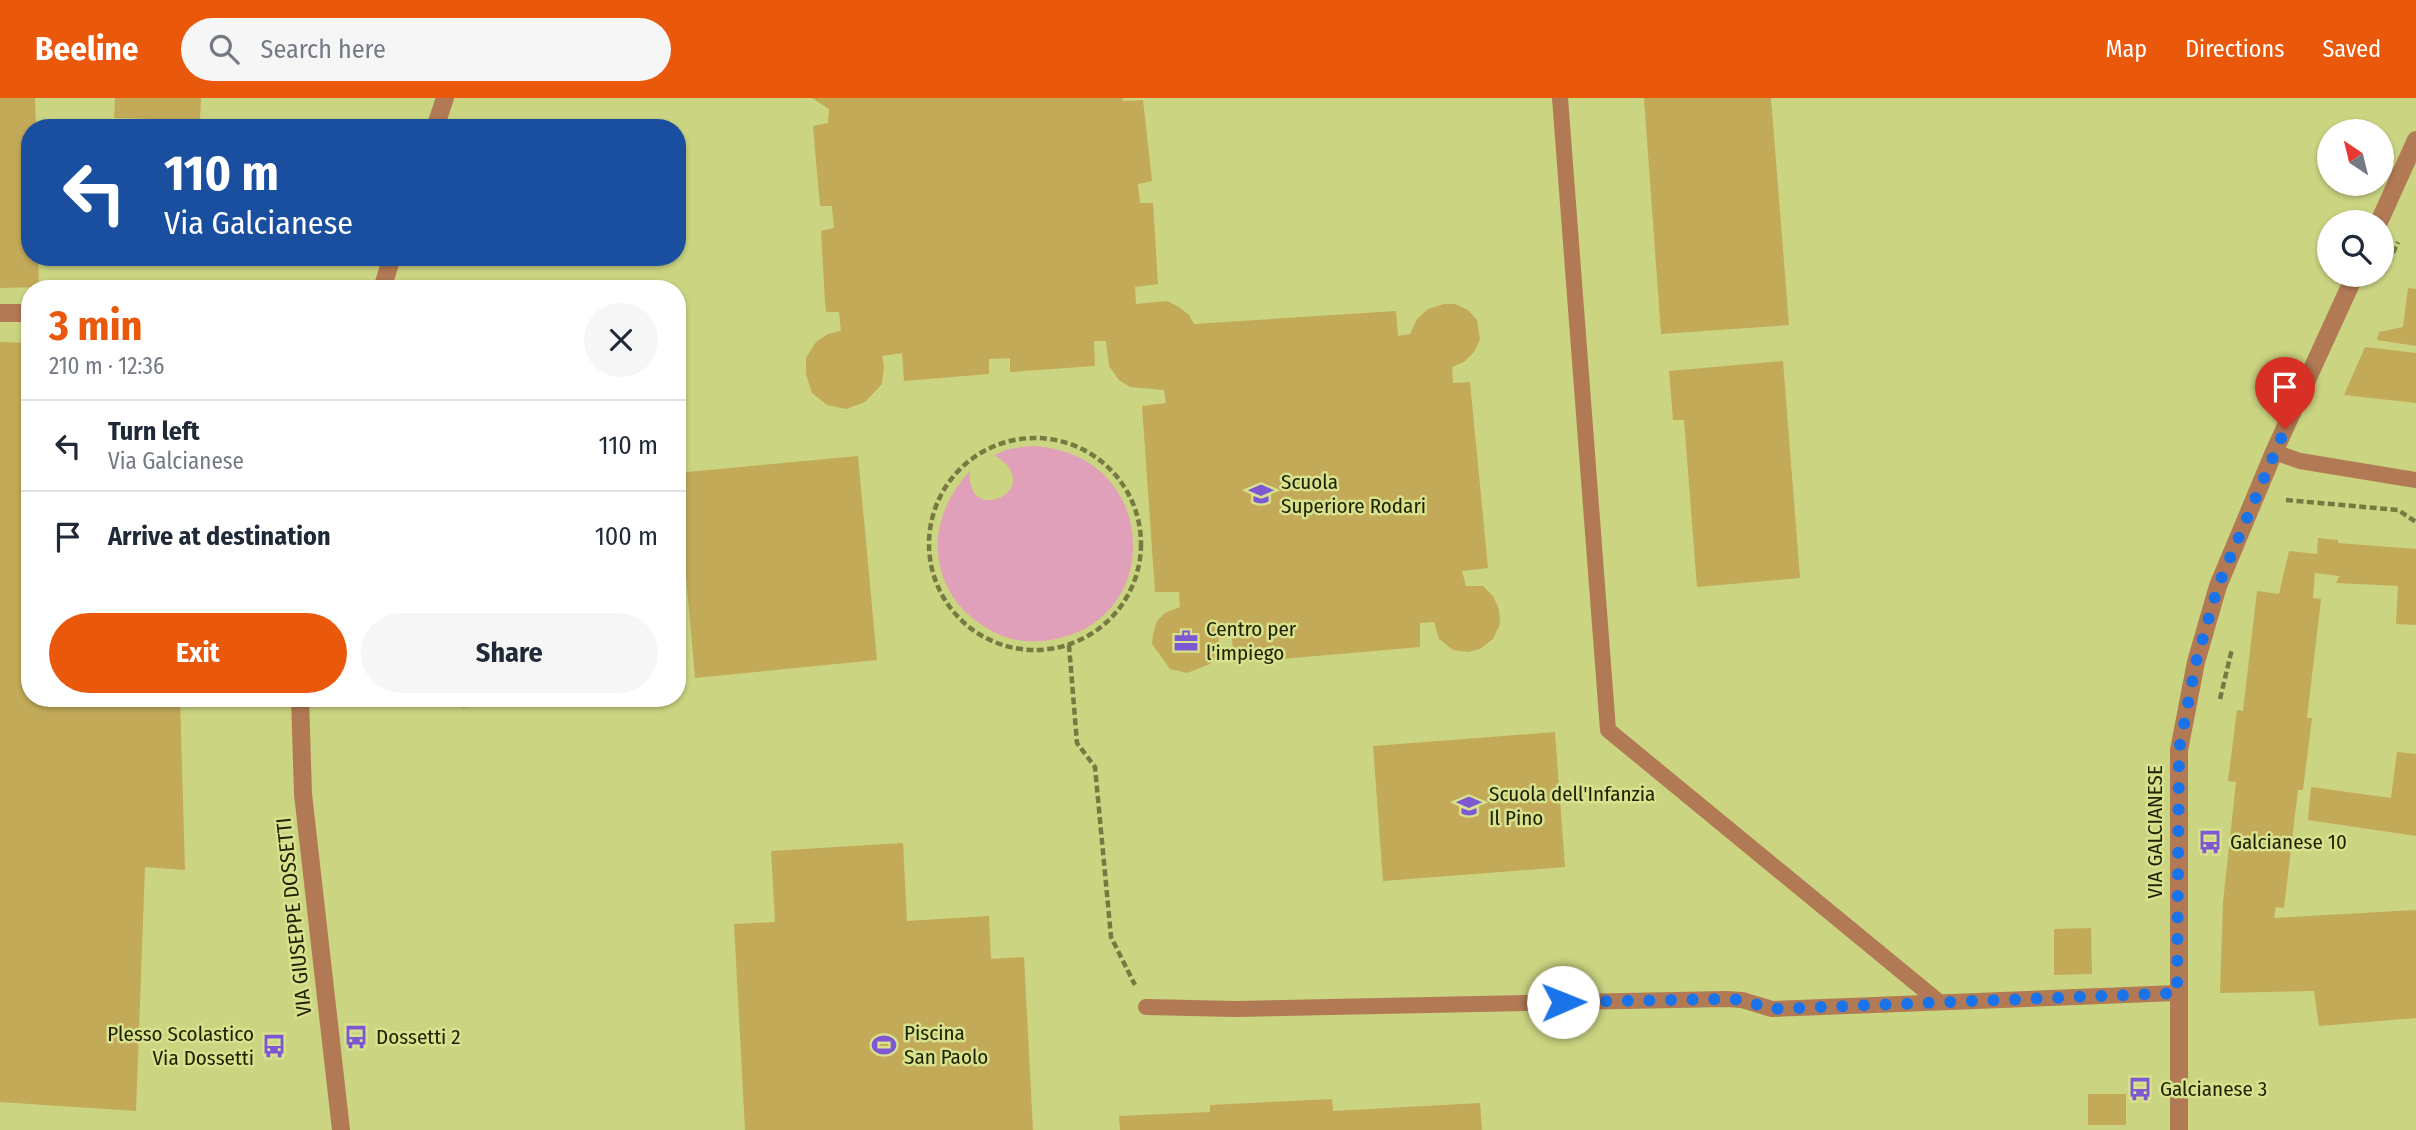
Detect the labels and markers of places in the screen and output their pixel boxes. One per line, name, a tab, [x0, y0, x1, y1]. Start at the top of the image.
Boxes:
pin	[2255, 357, 2315, 429]
place label: Scuola Superiore Rodari	[1281, 469, 1426, 519]
school or university icon: Scuola Superiore Rodari	[1247, 480, 1275, 508]
place label: Centro per l'impiego	[1206, 616, 1297, 666]
office icon: Centro per l'impiego	[1172, 627, 1200, 655]
place label: Scuola dell'Infanzia Il Pino	[1489, 781, 1655, 831]
school or university icon: Scuola dell'Infanzia Il Pino	[1455, 792, 1483, 820]
bus stop icon: Galcianese 10	[2196, 828, 2224, 856]
place label: Galcianese 10	[2230, 829, 2347, 855]
place label: Piscina San Paolo	[904, 1020, 988, 1070]
place label: Plesso Scolastico Via Dossetti	[107, 1021, 254, 1071]
bus stop icon: Dossetti 2	[342, 1023, 370, 1051]
place label: Dossetti 2	[376, 1024, 461, 1050]
sports icon: Piscina San Paolo	[870, 1031, 898, 1059]
bus stop icon: Plesso Scolastico Via Dossetti	[260, 1032, 288, 1060]
bus stop icon: Galcianese 3	[2126, 1075, 2154, 1103]
place label: Galcianese 3	[2160, 1076, 2267, 1102]

